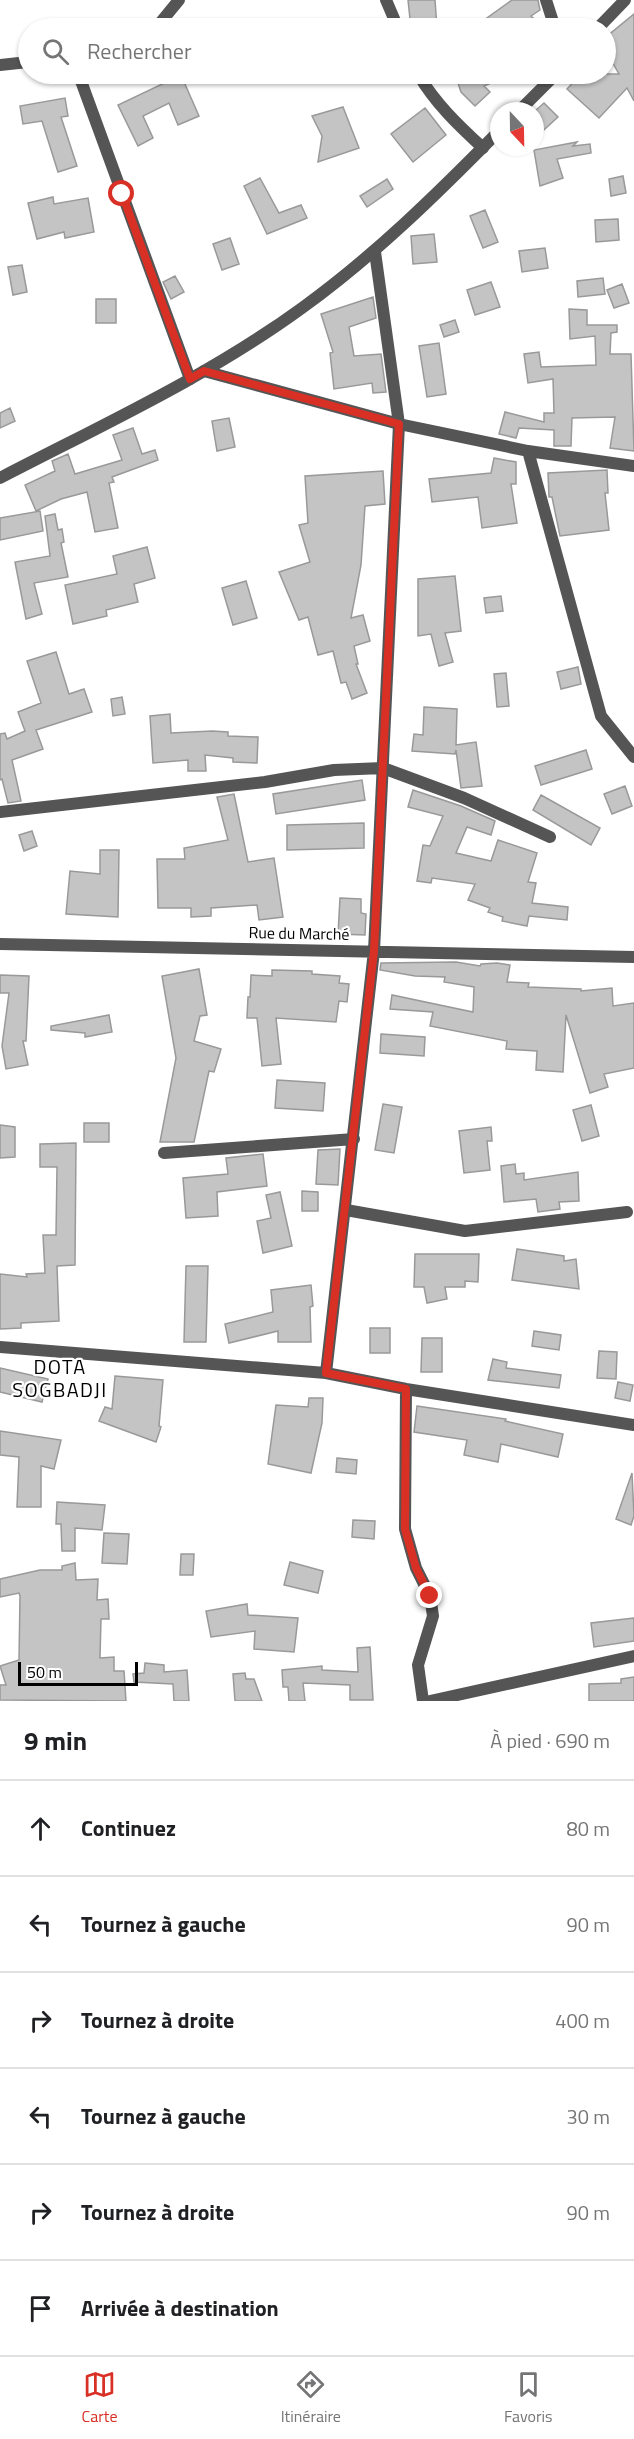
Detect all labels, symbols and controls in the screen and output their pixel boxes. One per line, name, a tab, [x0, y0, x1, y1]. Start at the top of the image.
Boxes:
search box	[18, 18, 616, 84]
text: Rechercher	[87, 34, 192, 68]
icon: search	[39, 35, 72, 68]
north arrow	[490, 102, 544, 156]
route start	[108, 180, 134, 206]
street label: Rue du Marché	[248, 920, 350, 946]
district label: DOTA SOGBADJI	[12, 1351, 108, 1405]
route end	[416, 1582, 442, 1608]
scale bar	[18, 1659, 138, 1686]
text: 50 m	[27, 1660, 62, 1684]
text: 9 min	[24, 1721, 87, 1760]
text: À pied · 690 m	[490, 1725, 610, 1756]
text: Continuez	[81, 1811, 176, 1845]
icon: ahead	[24, 1812, 57, 1845]
text: 80 m	[566, 1813, 610, 1844]
text: Tournez à gauche	[81, 1907, 246, 1941]
icon: left	[24, 1908, 57, 1941]
text: 90 m	[566, 1909, 610, 1940]
text: Tournez à droite	[81, 2003, 234, 2037]
icon: right	[24, 2004, 57, 2037]
text: 400 m	[555, 2005, 610, 2036]
text: Tournez à gauche	[81, 2099, 246, 2133]
icon: left	[24, 2100, 57, 2133]
text: 30 m	[566, 2101, 610, 2132]
text: Tournez à droite	[81, 2195, 234, 2229]
icon: right	[24, 2196, 57, 2229]
text: 90 m	[566, 2197, 610, 2228]
text: Arrivée à destination	[81, 2291, 279, 2325]
icon: arrive	[24, 2292, 57, 2325]
tab: Carte	[82, 2368, 118, 2428]
tab: Itinéraire	[281, 2368, 341, 2428]
tab: Favoris	[504, 2368, 552, 2428]

